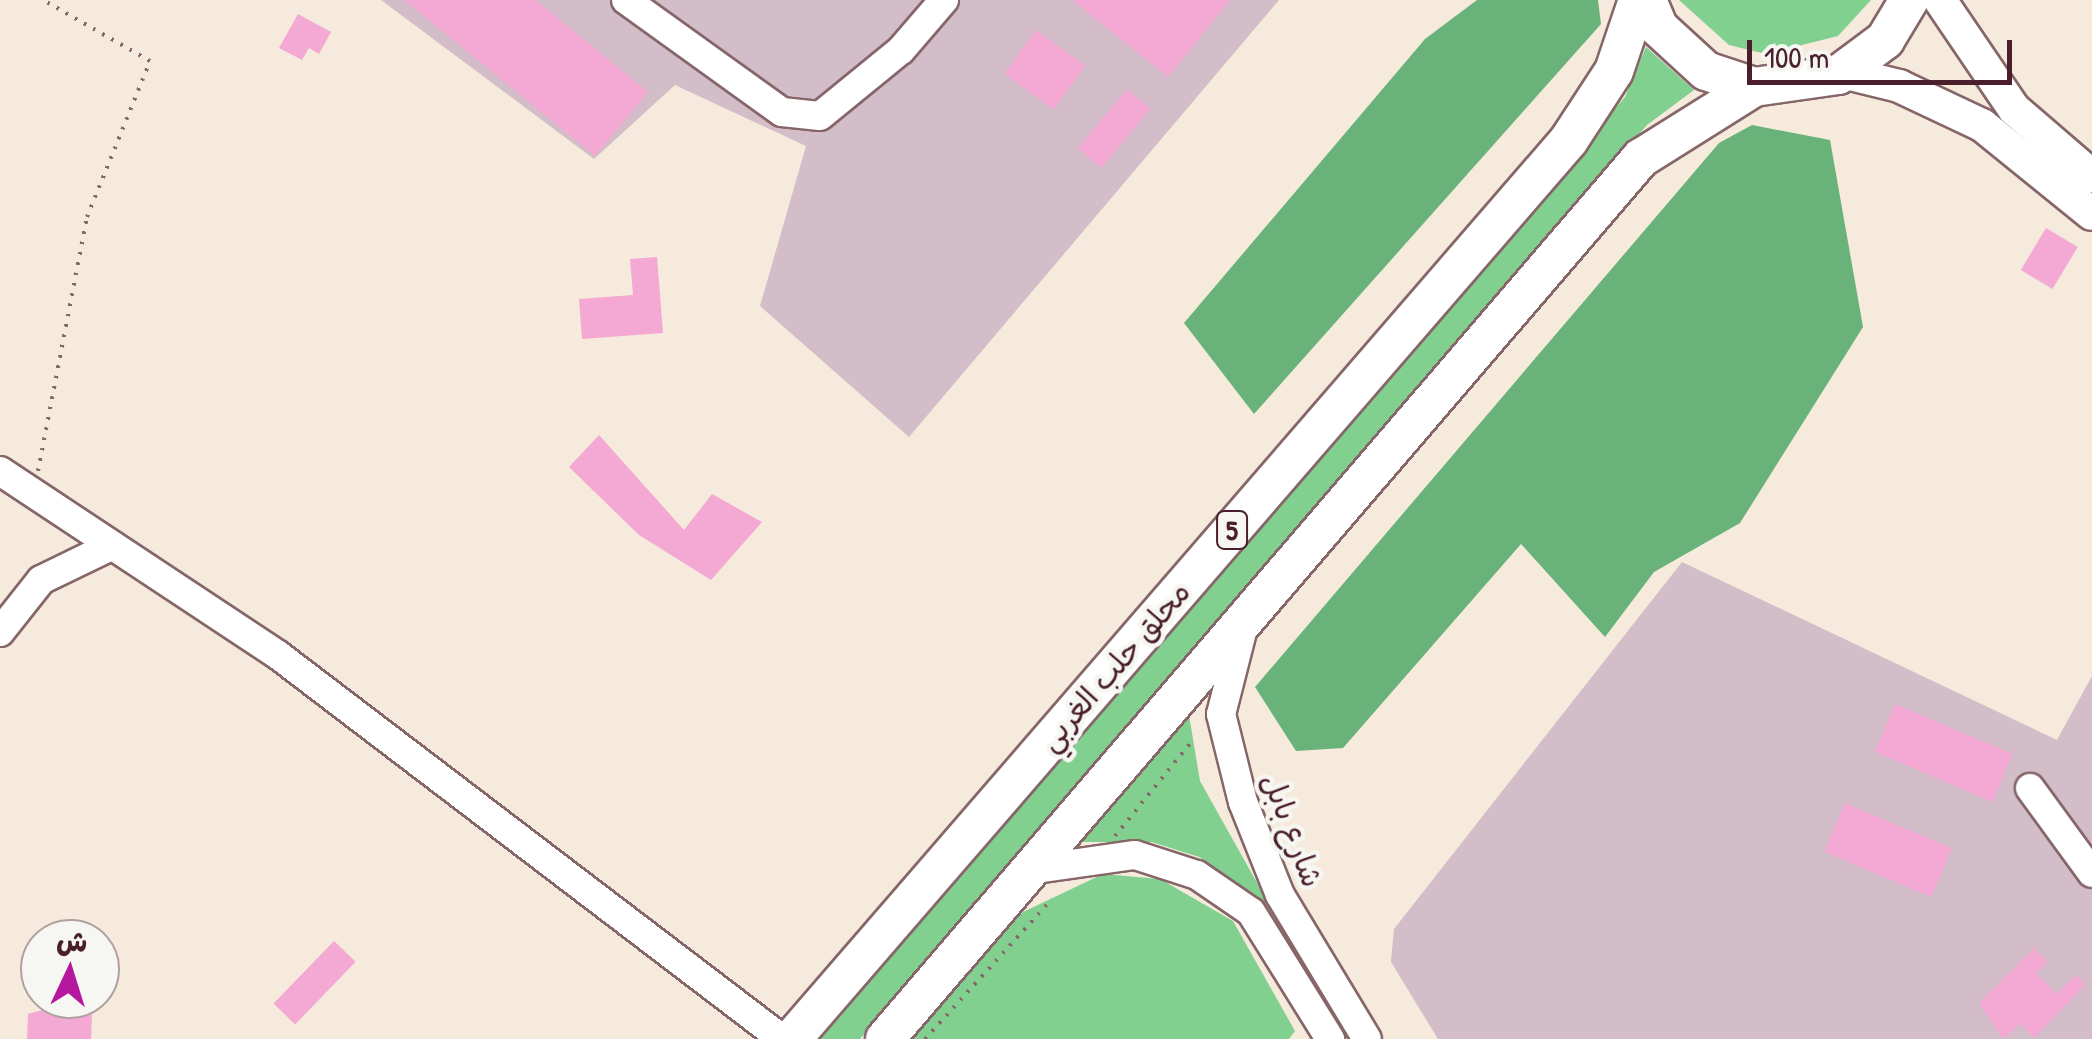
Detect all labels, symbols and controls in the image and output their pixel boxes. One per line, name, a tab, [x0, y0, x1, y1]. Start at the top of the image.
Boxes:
scale bar	[1752, 20, 2017, 82]
text: 100 m	[1764, 37, 1829, 77]
road number: 5	[1214, 507, 1250, 553]
street label: محلق حلب الغربي	[1031, 574, 1197, 758]
street label: شارع بابل	[1255, 768, 1331, 892]
north arrow	[20, 919, 120, 1019]
text: ش	[55, 921, 89, 961]

